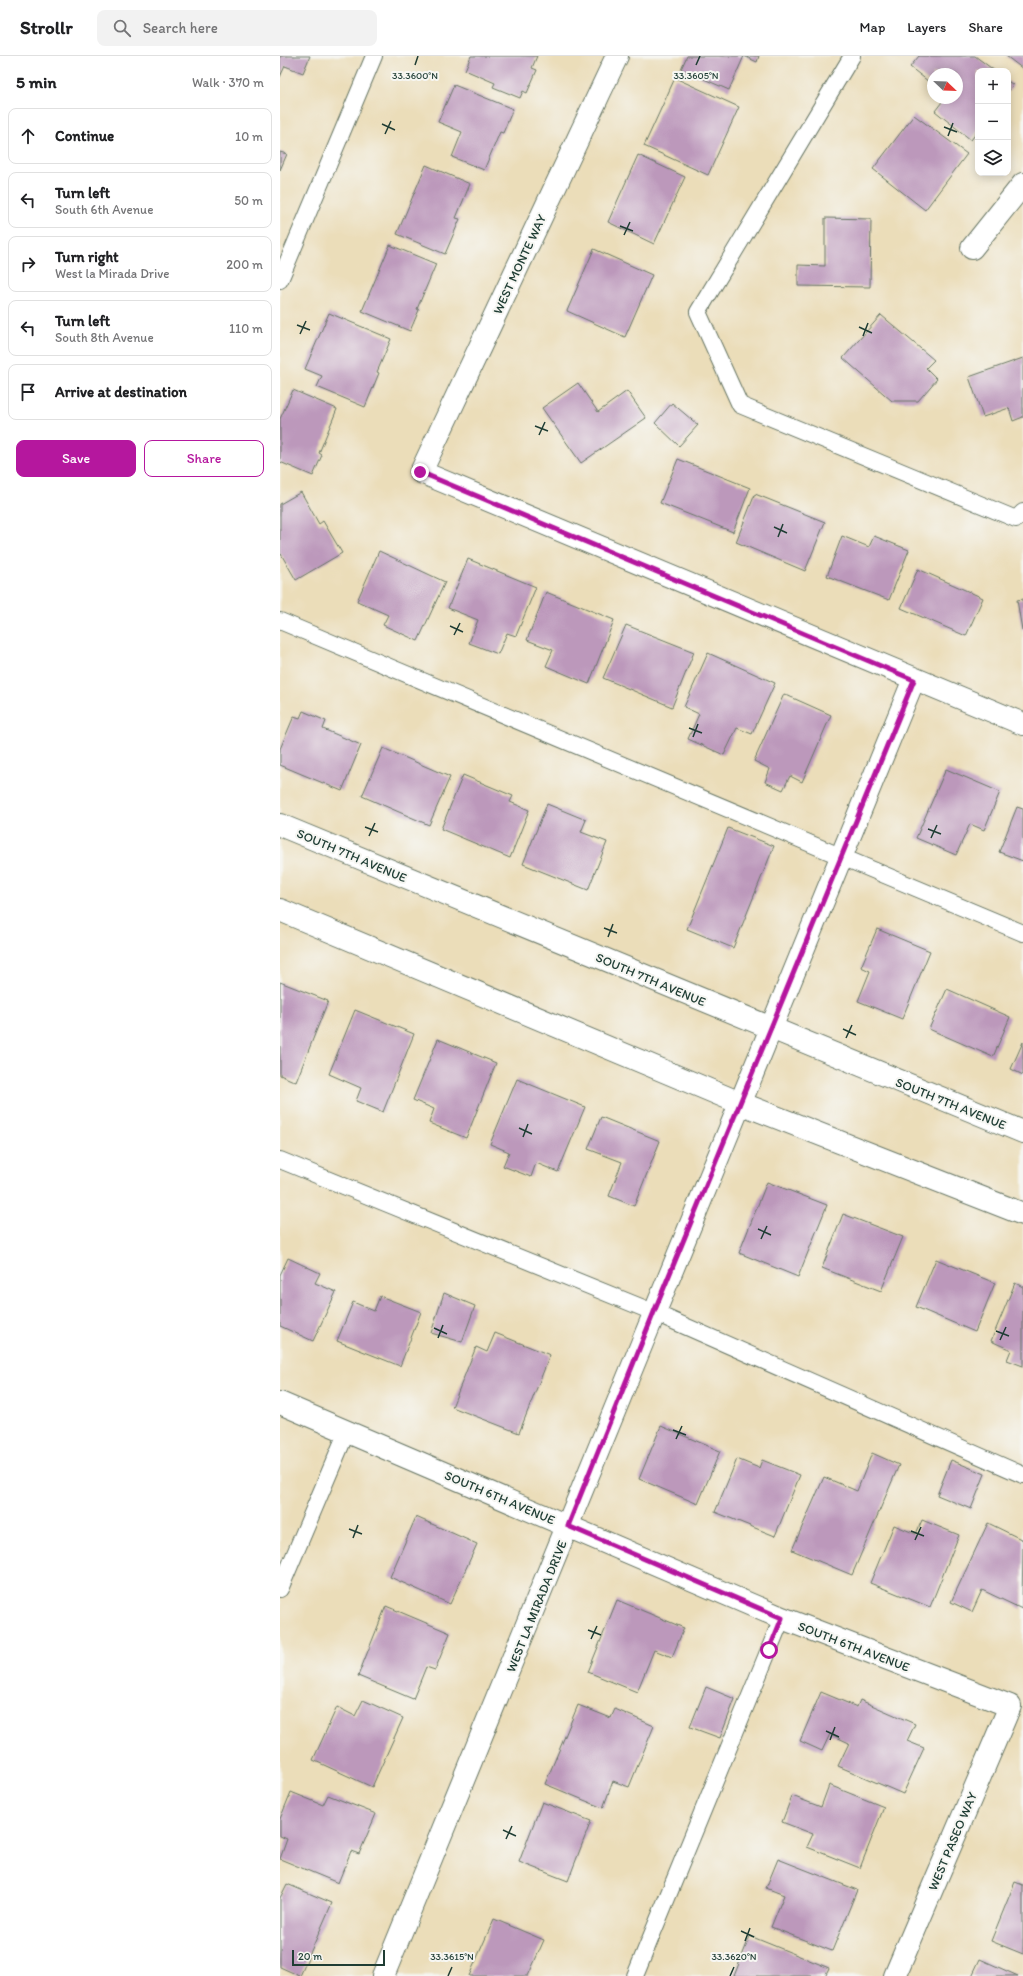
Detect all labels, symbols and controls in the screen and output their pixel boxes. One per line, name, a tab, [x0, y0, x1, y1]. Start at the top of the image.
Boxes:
search box	[97, 10, 377, 46]
text: Strollr	[20, 16, 73, 39]
icon: search	[111, 17, 133, 39]
text: Search here	[143, 19, 218, 37]
text: Map	[860, 19, 885, 36]
text: Layers	[907, 19, 946, 36]
text: Share	[968, 19, 1003, 36]
north arrow	[927, 68, 963, 104]
map controls	[975, 68, 1011, 176]
button: +	[975, 68, 1011, 104]
text: 33.3600°N	[392, 69, 438, 82]
text: 33.3605°N	[673, 69, 719, 82]
text: 5 min	[16, 72, 56, 92]
text: Walk · 370 m	[192, 75, 264, 90]
button: −	[975, 104, 1011, 140]
icon: ahead	[17, 125, 39, 147]
text: Continue	[55, 127, 114, 145]
text: 10 m	[235, 129, 263, 144]
button: layers	[975, 140, 1011, 176]
text: Turn left	[55, 184, 110, 202]
icon: left	[17, 189, 39, 211]
text: 50 m	[234, 193, 263, 208]
text: South 6th Avenue	[55, 202, 153, 217]
street label: WEST MONTE WAY	[490, 211, 549, 316]
text: Turn right	[55, 248, 119, 266]
icon: right	[17, 253, 39, 275]
text: 200 m	[226, 257, 263, 272]
text: West la Mirada Drive	[55, 266, 169, 281]
text: Turn left	[55, 312, 110, 330]
icon: left	[17, 317, 39, 339]
text: 110 m	[229, 321, 263, 336]
text: South 8th Avenue	[55, 330, 154, 345]
icon: arrive	[17, 381, 39, 403]
text: Arrive at destination	[55, 383, 187, 401]
button: Save	[16, 440, 136, 477]
button: Share	[144, 440, 264, 477]
route end	[411, 463, 429, 481]
street label: SOUTH 7TH AVENUE	[295, 825, 409, 885]
street label: SOUTH 7TH AVENUE	[594, 949, 708, 1009]
street label: SOUTH 7TH AVENUE	[893, 1074, 1008, 1133]
street label: SOUTH 6TH AVENUE	[442, 1467, 557, 1528]
street label: WEST LA MIRADA DRIVE	[503, 1538, 570, 1674]
street label: SOUTH 6TH AVENUE	[796, 1618, 912, 1675]
route start	[760, 1641, 778, 1659]
street label: WEST PASEO WAY	[925, 1789, 980, 1893]
scale bar	[292, 1948, 385, 1967]
text: 20 m	[298, 1950, 322, 1963]
text: 33.3615°N	[430, 1950, 474, 1963]
text: 33.3620°N	[711, 1950, 757, 1963]

